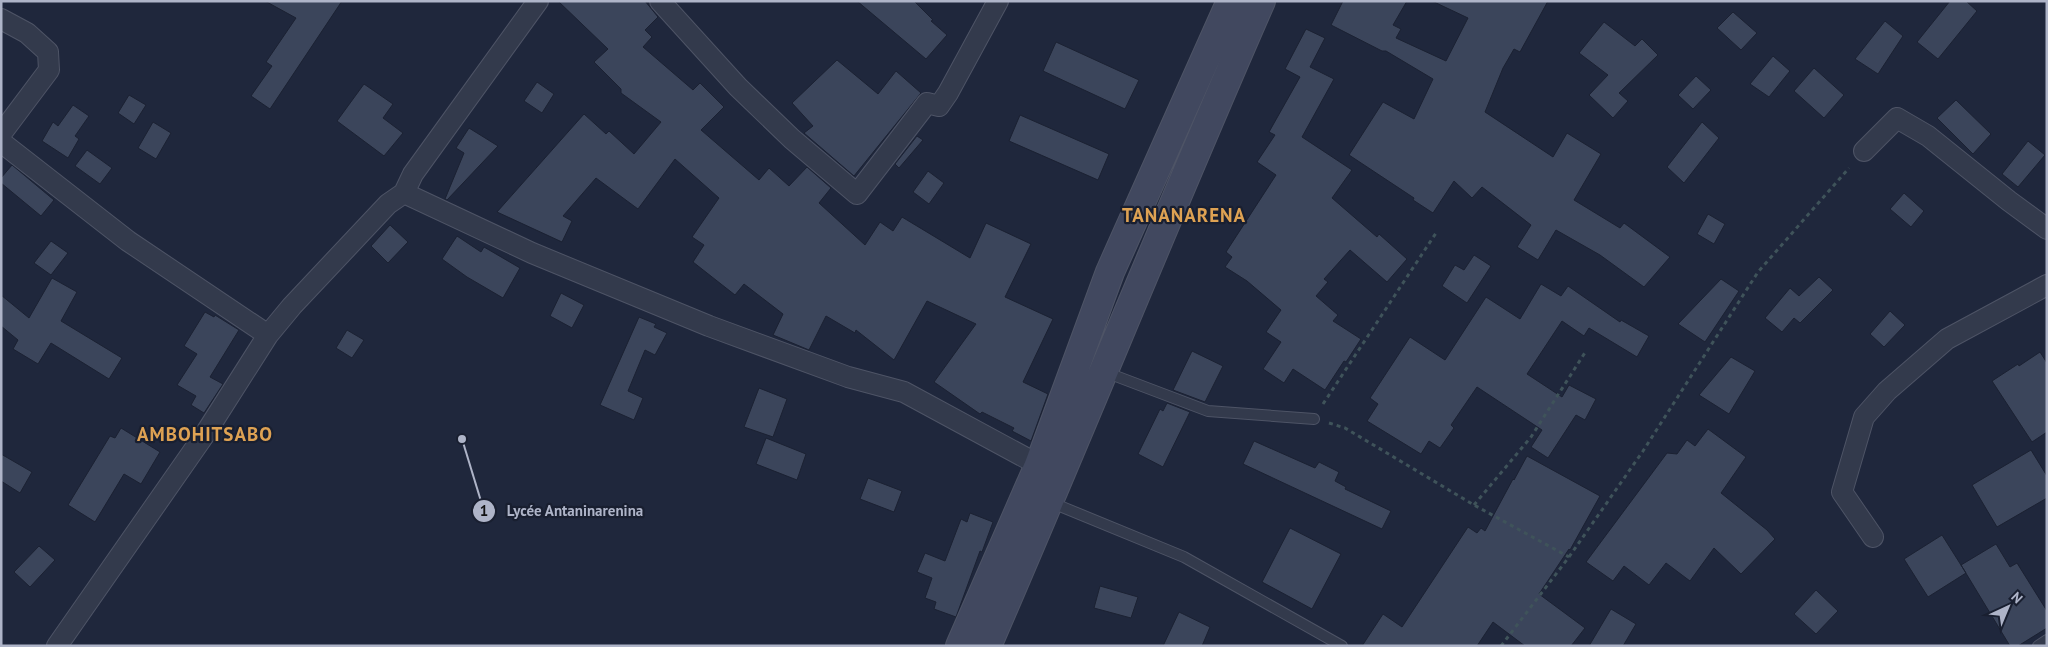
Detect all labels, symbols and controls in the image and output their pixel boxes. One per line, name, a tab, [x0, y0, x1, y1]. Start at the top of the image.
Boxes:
district label: TANANARENA	[1122, 203, 1246, 227]
district label: AMBOHITSABO	[137, 422, 273, 446]
callout: Lycée Antaninarenina	[472, 496, 654, 526]
text: 1	[480, 501, 488, 520]
text: Lycée Antaninarenina	[507, 501, 643, 520]
north arrow	[1983, 582, 2033, 632]
text: N	[2007, 588, 2027, 607]

